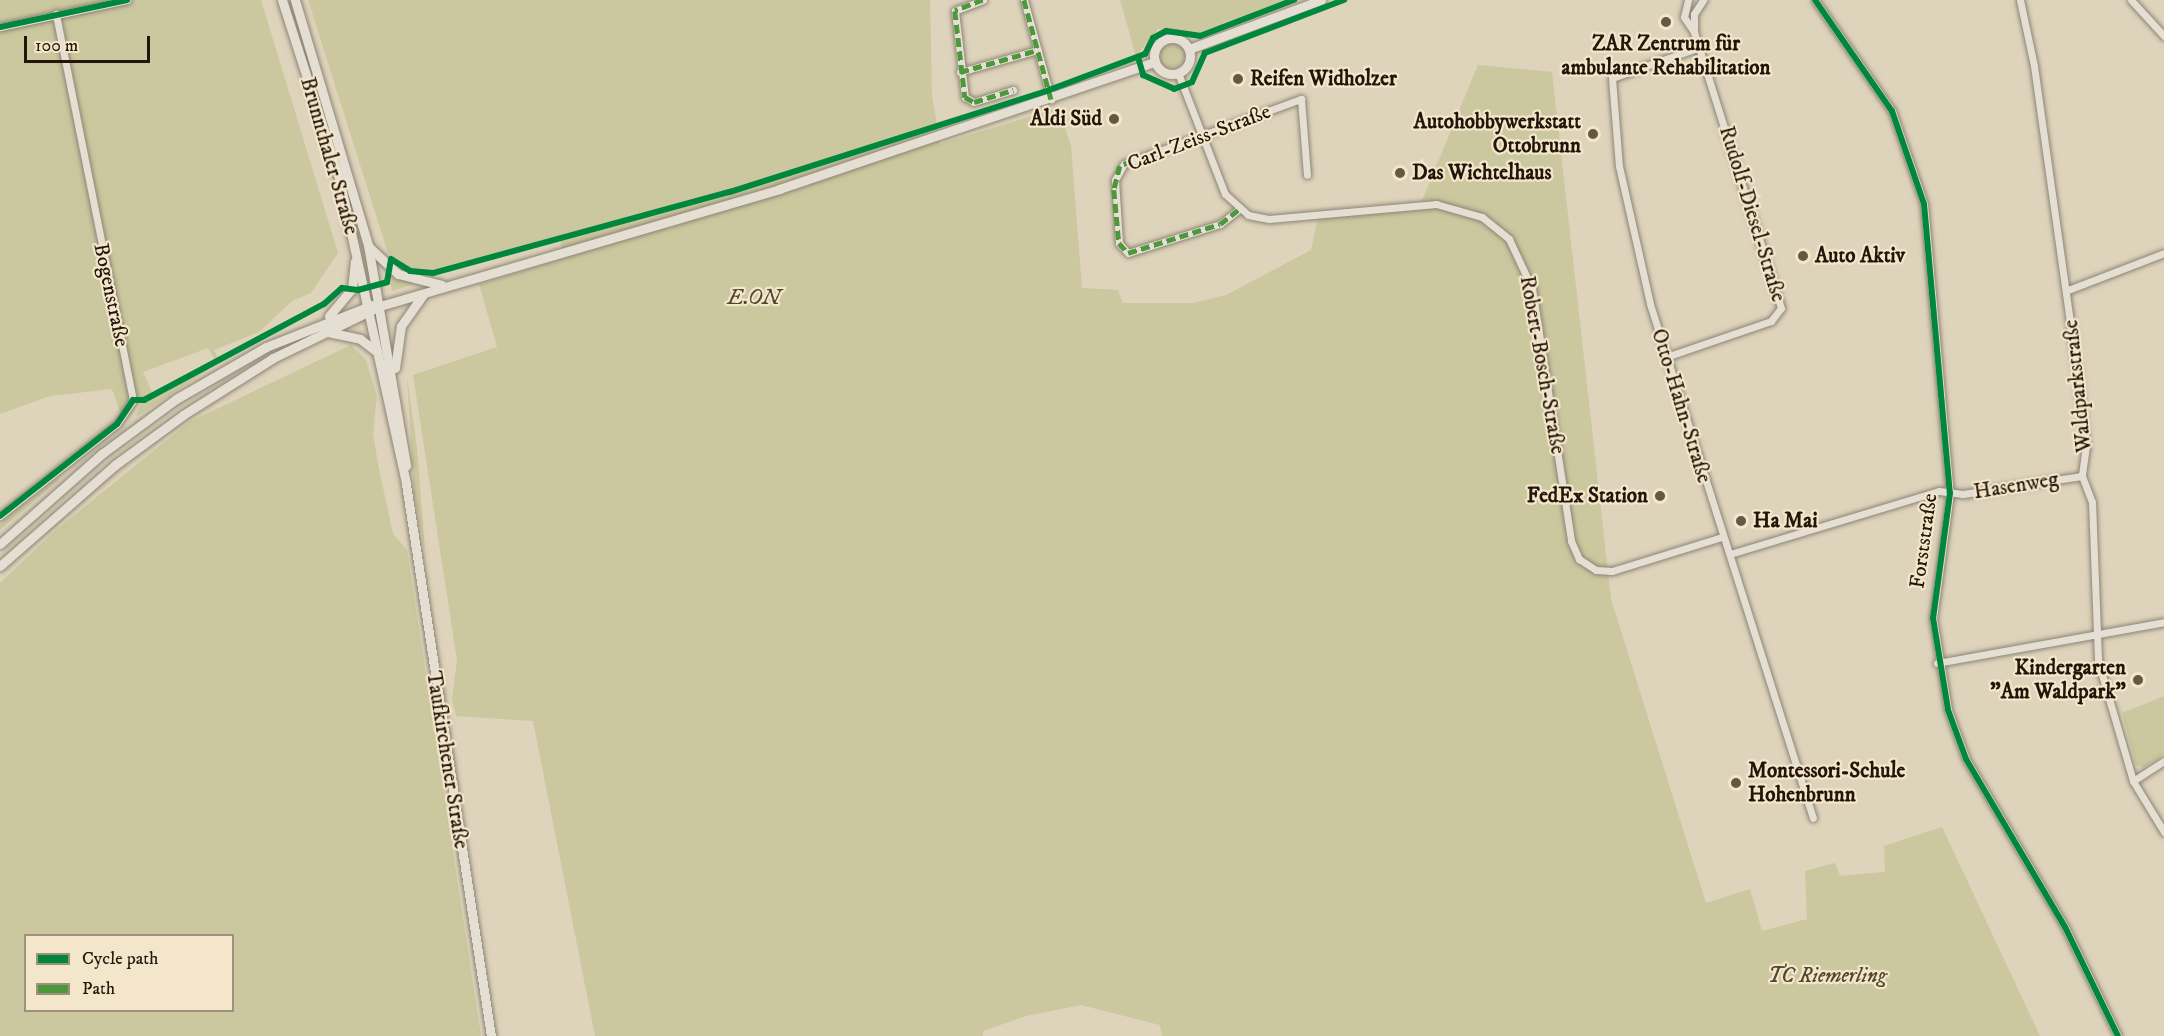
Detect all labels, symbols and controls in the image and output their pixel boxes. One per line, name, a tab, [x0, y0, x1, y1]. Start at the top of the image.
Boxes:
marker: ZAR Zentrum für ambulante Rehabilitation	[1659, 15, 1673, 29]
scale bar	[27, 24, 153, 62]
place label: ZAR Zentrum für ambulante Rehabilitation	[1562, 31, 1770, 81]
text: 100 m	[35, 35, 78, 57]
place label: Reifen Widholzer	[1250, 66, 1397, 92]
marker: Reifen Widholzer	[1231, 72, 1245, 86]
street label: Brunnthaler Straße	[294, 74, 364, 238]
street label: Carl-Zeiss-Straße	[1124, 99, 1274, 177]
place label: Aldi Süd	[1030, 106, 1102, 132]
place label: Autohobbywerkstatt Ottobrunn	[1414, 109, 1581, 159]
marker: Aldi Süd	[1107, 112, 1121, 126]
street label: Rudolf-Diesel-Straße	[1713, 123, 1791, 305]
marker: Autohobbywerkstatt Ottobrunn	[1586, 127, 1600, 141]
place label: Das Wichtelhaus	[1412, 160, 1551, 186]
marker: Das Wichtelhaus	[1393, 166, 1407, 180]
street label: Bogenstraße	[88, 241, 134, 349]
place label: Auto Aktiv	[1815, 243, 1905, 269]
marker: Auto Aktiv	[1796, 249, 1810, 263]
street label: Robert-Bosch-Straße	[1514, 274, 1570, 456]
park label: E.ON	[728, 285, 780, 311]
street label: Waldparkstraße	[2059, 318, 2097, 454]
street label: Otto-Hahn-Straße	[1646, 326, 1716, 486]
street label: Hasenweg	[1972, 467, 2060, 505]
place label: FedEx Station	[1527, 483, 1648, 509]
marker: FedEx Station	[1653, 489, 1667, 503]
street label: Forststraße	[1905, 492, 1943, 590]
place label: Ha Mai	[1753, 508, 1818, 534]
marker: Ha Mai	[1734, 514, 1748, 528]
place label: Kindergarten "Am Waldpark"	[1990, 655, 2126, 705]
street label: Taufkirchener Straße	[420, 669, 474, 851]
marker: Kindergarten "Am Waldpark"	[2131, 673, 2145, 687]
place label: Montessori-Schule Hohenbrunn	[1748, 758, 1905, 808]
marker: Montessori-Schule Hohenbrunn	[1729, 776, 1743, 790]
legend	[24, 934, 234, 1012]
text: Cycle path	[82, 948, 159, 970]
park label: TC Riemerling	[1768, 963, 1886, 989]
text: Path	[82, 978, 115, 1000]

